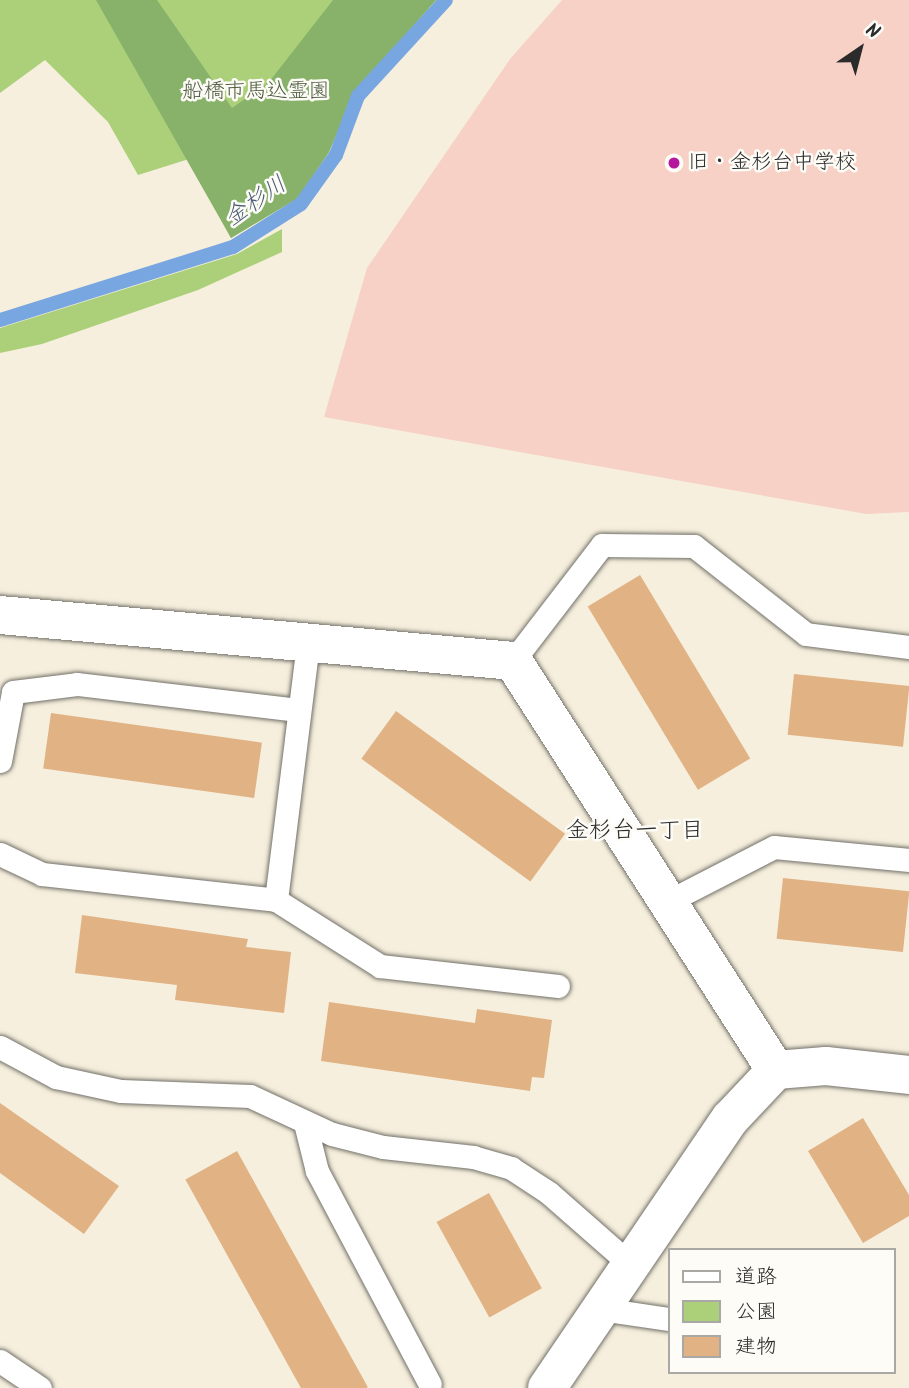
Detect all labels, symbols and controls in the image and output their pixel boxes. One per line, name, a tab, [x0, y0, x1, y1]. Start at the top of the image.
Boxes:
north arrow	[825, 14, 895, 84]
text: N	[859, 16, 886, 48]
park label: 船橋市馬込霊園	[183, 79, 329, 105]
place label: 旧・金杉台中学校	[688, 150, 856, 176]
marker: 旧・金杉台中学校	[666, 155, 682, 171]
water label: 金杉川	[220, 171, 292, 233]
district label: 金杉台一丁目	[566, 817, 704, 845]
legend	[668, 1248, 895, 1374]
text: 道路	[735, 1261, 777, 1294]
text: 公園	[735, 1296, 777, 1329]
text: 建物	[735, 1331, 777, 1364]

